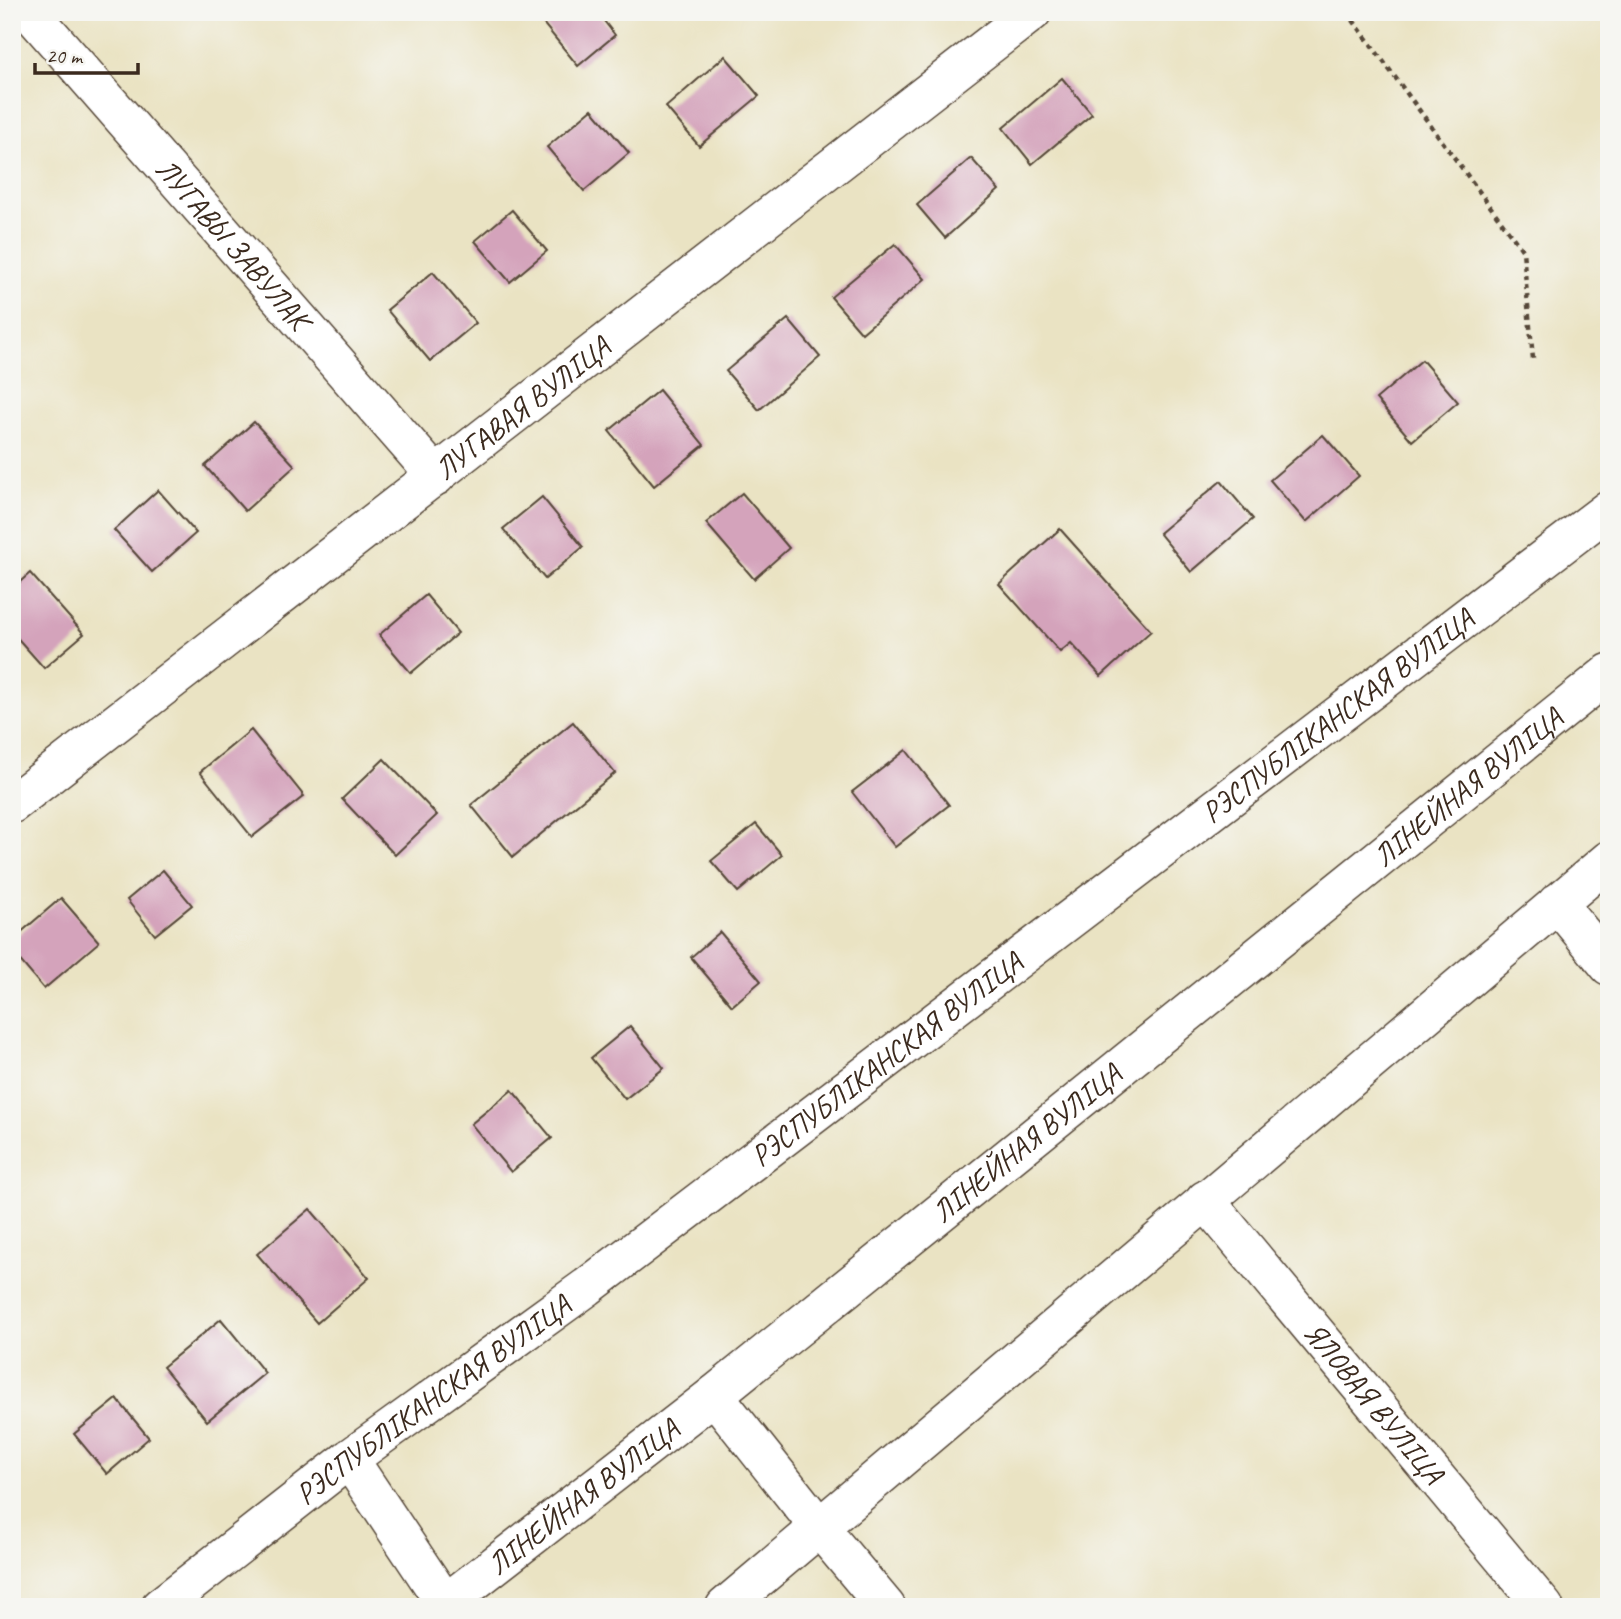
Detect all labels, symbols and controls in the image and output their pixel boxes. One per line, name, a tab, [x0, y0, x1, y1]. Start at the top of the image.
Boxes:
scale bar	[35, 32, 138, 76]
text: 20 m	[46, 43, 84, 69]
street label: ЛУГАВЫ ЗАВУЛАК	[148, 150, 322, 342]
street label: ЛУГАВАЯ ВУЛІЦА	[427, 327, 619, 488]
street label: РЭСПУБЛІКАНСКАЯ ВУЛІЦА	[1194, 599, 1483, 831]
street label: ЛІНЕЙНАЯ ВУЛІЦА	[1365, 698, 1572, 875]
street label: РЭСПУБЛІКАНСКАЯ ВУЛІЦА	[743, 942, 1031, 1175]
street label: ЛІНЕЙНАЯ ВУЛІЦА	[924, 1054, 1130, 1231]
street label: РЭСПУБЛІКАНСКАЯ ВУЛІЦА	[288, 1285, 580, 1513]
street label: ЯЛОВАЯ ВУЛІЦА	[1296, 1314, 1453, 1493]
street label: ЛІНЕЙНАЯ ВУЛІЦА	[480, 1409, 688, 1583]

